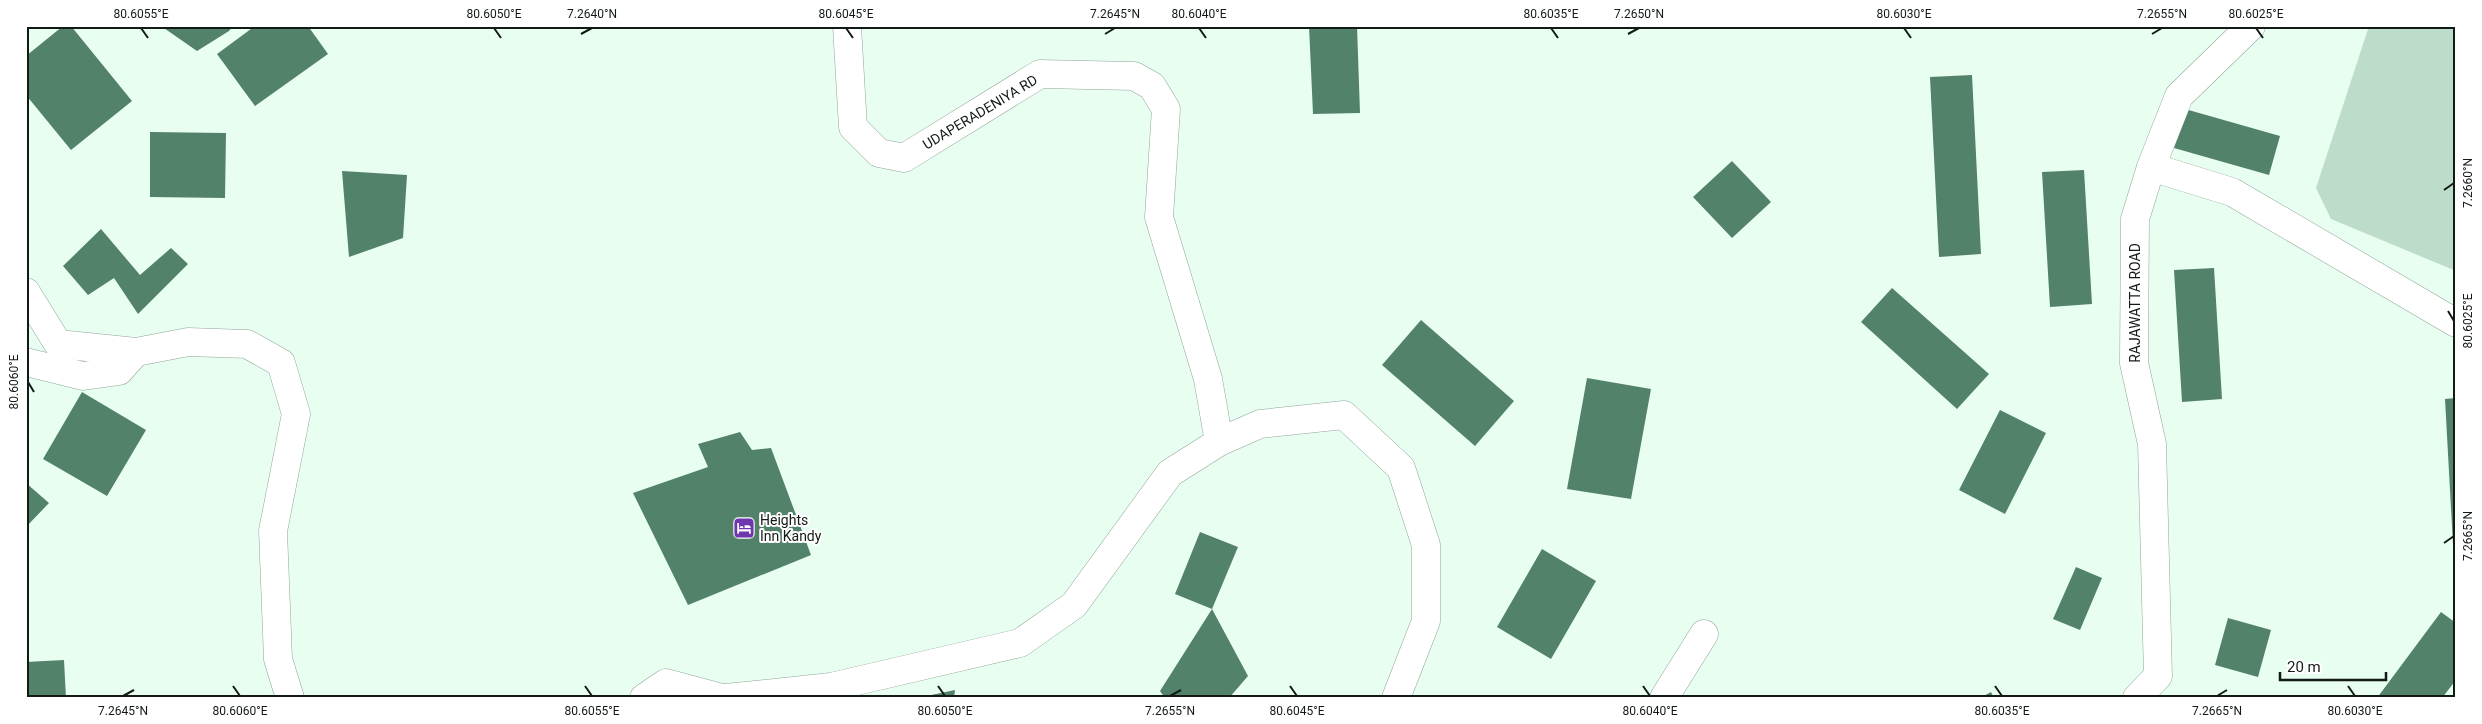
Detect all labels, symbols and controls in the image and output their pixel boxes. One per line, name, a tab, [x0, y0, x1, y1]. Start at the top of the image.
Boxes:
text: 80.6055°E	[114, 7, 169, 21]
text: 80.6050°E	[467, 7, 522, 21]
text: 7.2640°N	[567, 7, 617, 21]
text: 80.6045°E	[819, 7, 874, 21]
text: 7.2645°N	[1090, 7, 1140, 21]
text: 80.6040°E	[1172, 7, 1227, 21]
text: 80.6035°E	[1524, 7, 1579, 21]
text: 7.2650°N	[1614, 7, 1664, 21]
text: 80.6030°E	[1877, 7, 1932, 21]
text: 7.2655°N	[2137, 7, 2187, 21]
text: 80.6025°E	[2229, 7, 2284, 21]
street label: UDAPERADENIYA RD	[920, 71, 1040, 153]
text: 7.2660°N	[2461, 158, 2475, 208]
street label: RAJAWATTA ROAD	[2127, 243, 2143, 363]
text: 80.6025°E	[2461, 293, 2475, 348]
text: 80.6060°E	[7, 354, 21, 409]
text: 7.2665°N	[2461, 511, 2475, 561]
place label: Heights Inn Kandy	[760, 512, 822, 544]
hotel icon: Heights Inn Kandy	[732, 516, 756, 540]
scale bar	[2280, 649, 2386, 681]
text: 20 m	[2287, 658, 2321, 676]
text: 7.2645°N	[98, 704, 148, 718]
text: 80.6060°E	[213, 704, 268, 718]
text: 80.6055°E	[565, 704, 620, 718]
text: 80.6050°E	[918, 704, 973, 718]
text: 7.2655°N	[1145, 704, 1195, 718]
text: 80.6045°E	[1270, 704, 1325, 718]
text: 80.6040°E	[1623, 704, 1678, 718]
text: 80.6035°E	[1975, 704, 2030, 718]
text: 7.2665°N	[2192, 704, 2242, 718]
text: 80.6030°E	[2328, 704, 2383, 718]

